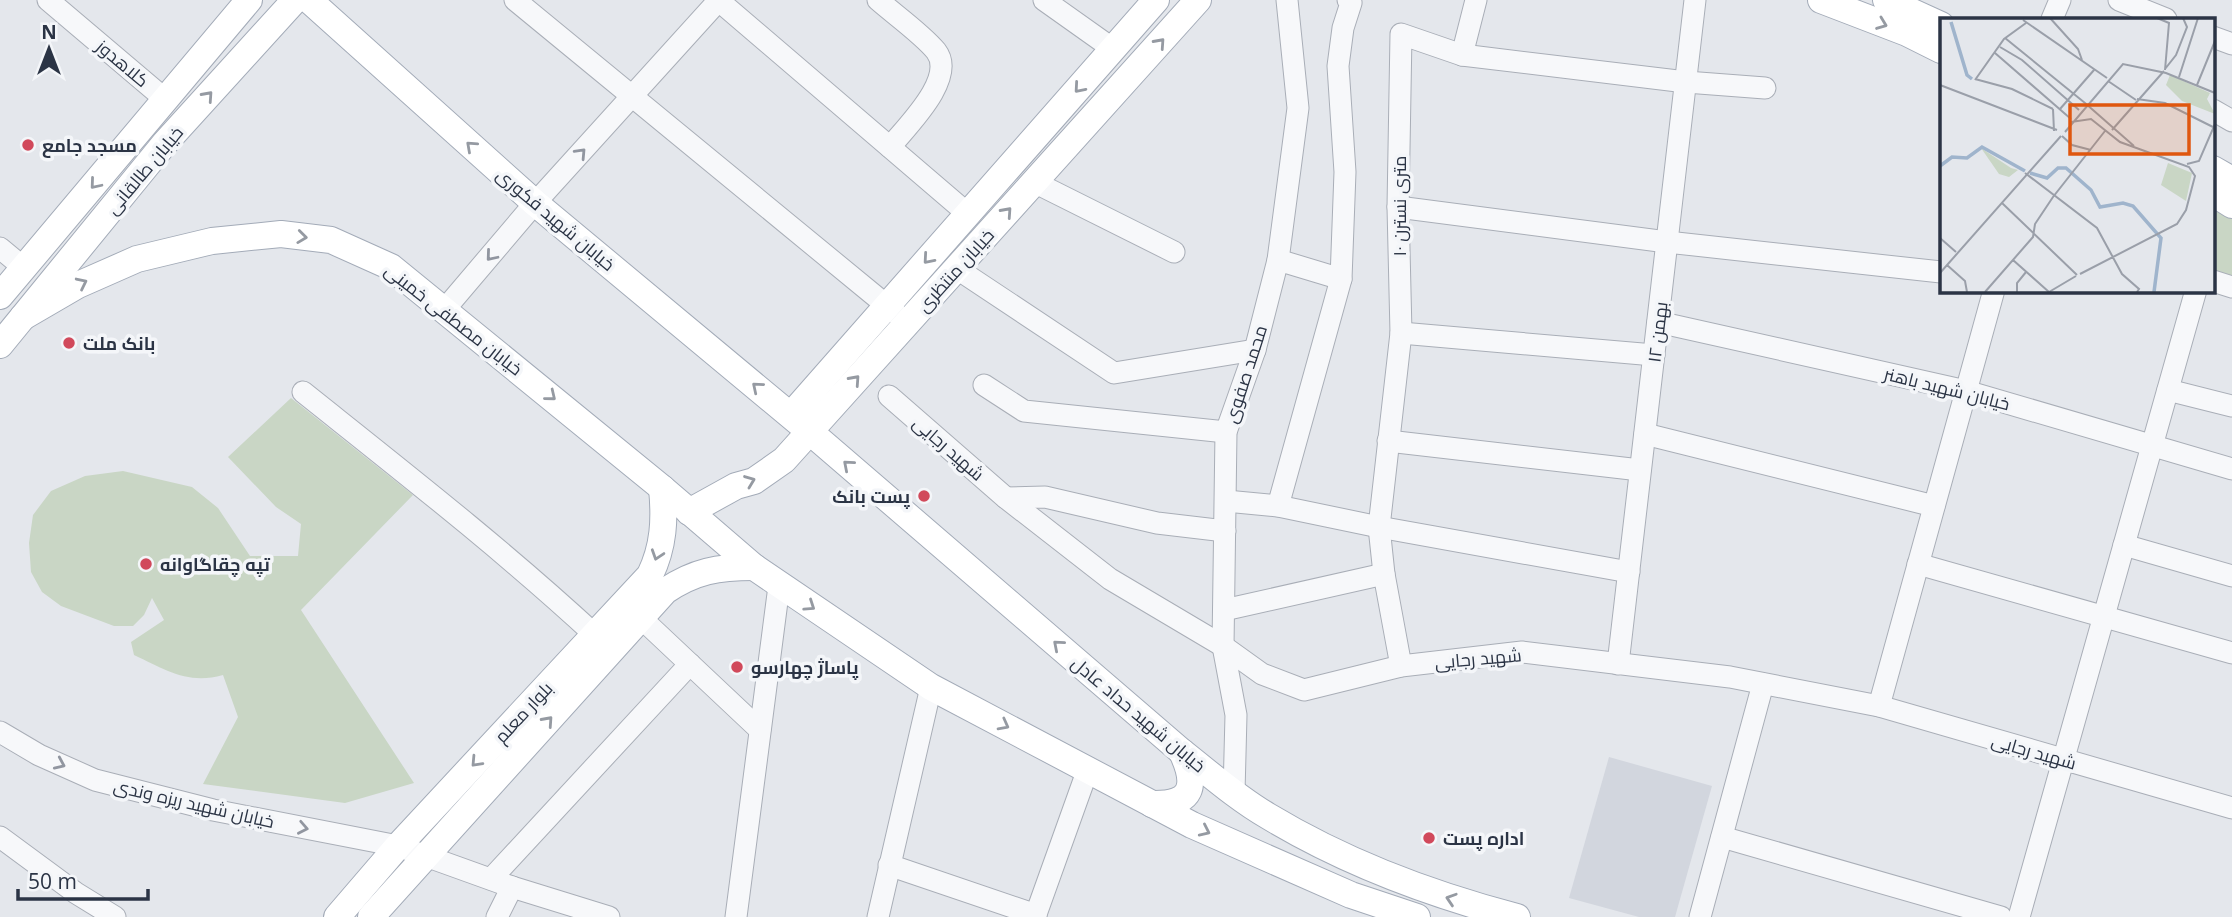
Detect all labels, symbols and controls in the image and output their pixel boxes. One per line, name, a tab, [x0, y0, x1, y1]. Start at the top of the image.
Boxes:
north arrow	[14, 14, 84, 84]
one-way arrow	[1875, 15, 1887, 29]
inset map	[1940, 18, 2214, 292]
text: N	[41, 19, 57, 45]
street label: کلاهدوز	[91, 33, 154, 92]
one-way arrow	[1152, 38, 1164, 51]
one-way arrow	[1075, 80, 1087, 93]
one-way arrow	[199, 91, 212, 104]
street label: خیابان طالقانی	[100, 121, 188, 219]
place label: مسجد جامع	[42, 133, 137, 158]
marker: مسجد جامع	[20, 137, 36, 153]
one-way arrow	[466, 141, 479, 154]
one-way arrow	[573, 148, 586, 161]
street label: ۱۰ متری نسترن	[1387, 156, 1411, 256]
street label: خیابان شهید فکوری	[492, 162, 620, 276]
one-way arrow	[91, 175, 103, 188]
one-way arrow	[999, 207, 1012, 220]
street label: خیابان منتظری	[911, 223, 999, 317]
one-way arrow	[296, 229, 307, 244]
one-way arrow	[487, 247, 499, 260]
one-way arrow	[924, 251, 936, 264]
street label: خیابان مصطفی خمینی	[380, 258, 528, 380]
one-way arrow	[75, 278, 87, 292]
street label: ۱۲ بهمن	[1641, 300, 1673, 364]
street label: محمد صفوی	[1218, 322, 1272, 426]
place label: بانک ملت	[83, 331, 155, 355]
marker: بانک ملت	[61, 335, 77, 351]
street label: خیابان شهید باهنر	[1881, 361, 2012, 415]
one-way arrow	[847, 376, 859, 389]
one-way arrow	[752, 383, 764, 396]
one-way arrow	[542, 388, 555, 400]
street label: شهید رجایی	[908, 410, 990, 486]
one-way arrow	[844, 461, 857, 473]
one-way arrow	[743, 475, 755, 489]
place label: پست بانک	[832, 484, 910, 509]
marker: پست بانک	[916, 488, 932, 504]
one-way arrow	[651, 549, 666, 561]
place label: تپه چقاگاوانه	[160, 552, 270, 577]
marker: تپه چقاگاوانه	[138, 556, 154, 572]
one-way arrow	[802, 598, 815, 610]
one-way arrow	[1053, 641, 1066, 653]
street label: شهید رجایی	[1434, 642, 1522, 674]
street label: خیابان شهید حداد عادل	[1067, 651, 1211, 777]
place label: پاساژ چهارسو	[751, 655, 859, 680]
marker: پاساژ چهارسو	[729, 659, 745, 675]
street label: بلوار معلم	[489, 676, 558, 748]
one-way arrow	[540, 716, 552, 729]
one-way arrow	[996, 717, 1009, 730]
street label: شهید رجایی	[1989, 727, 2079, 775]
one-way arrow	[472, 754, 484, 767]
one-way arrow	[53, 756, 65, 770]
street label: خیابان شهید ریزه وندی	[111, 773, 277, 833]
one-way arrow	[297, 819, 309, 834]
one-way arrow	[1198, 823, 1210, 837]
place label: اداره پست	[1443, 826, 1524, 851]
marker: اداره پست	[1421, 830, 1437, 846]
scale bar	[18, 858, 147, 902]
text: 50 m	[28, 867, 77, 895]
one-way arrow	[1445, 893, 1458, 907]

